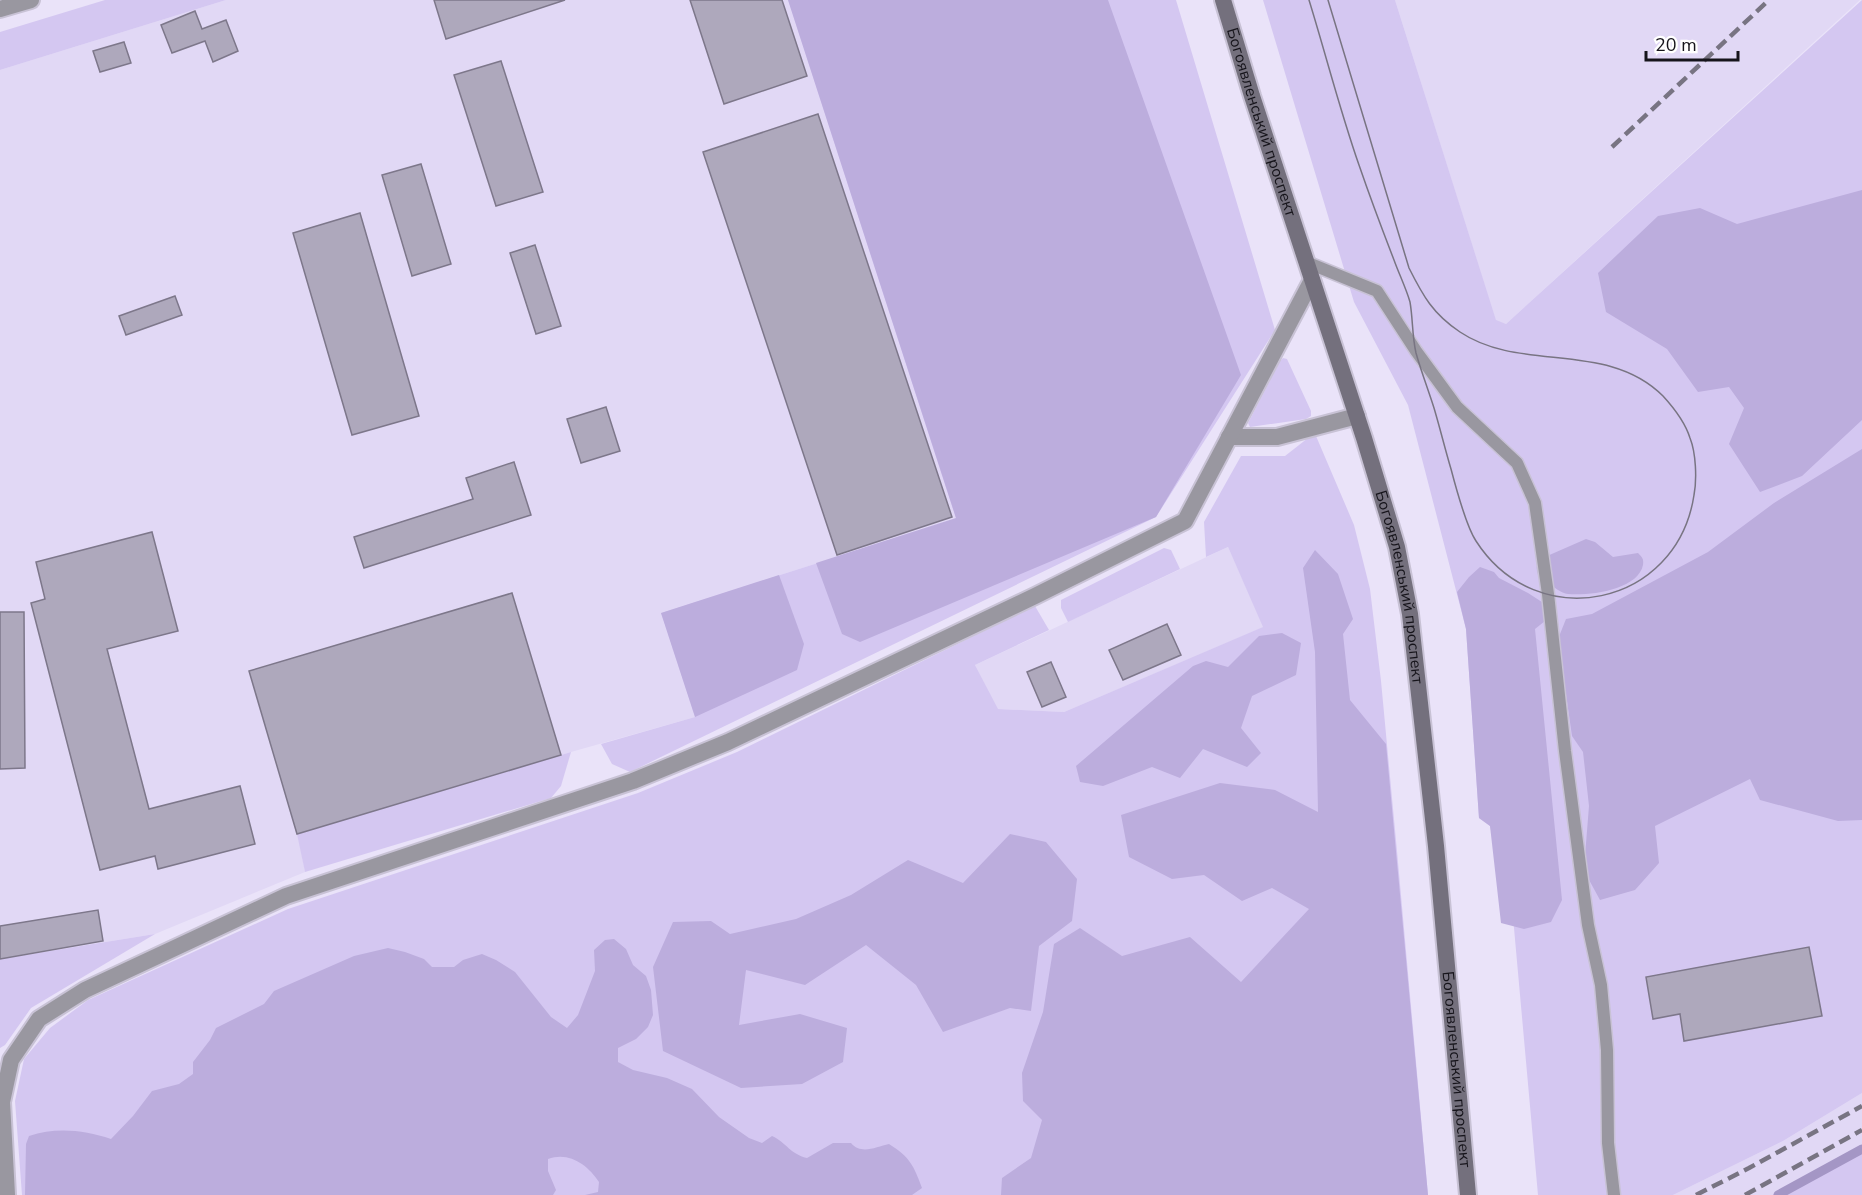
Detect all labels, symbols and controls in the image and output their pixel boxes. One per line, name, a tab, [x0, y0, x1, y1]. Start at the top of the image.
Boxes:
scale bar	[1646, 24, 1738, 62]
street label: Богоявленський проспект	[1221, 25, 1302, 220]
text: 20 m	[1655, 33, 1697, 57]
street label: Богоявленський проспект	[1370, 488, 1429, 686]
street label: Богоявленський проспект	[1437, 970, 1476, 1169]

